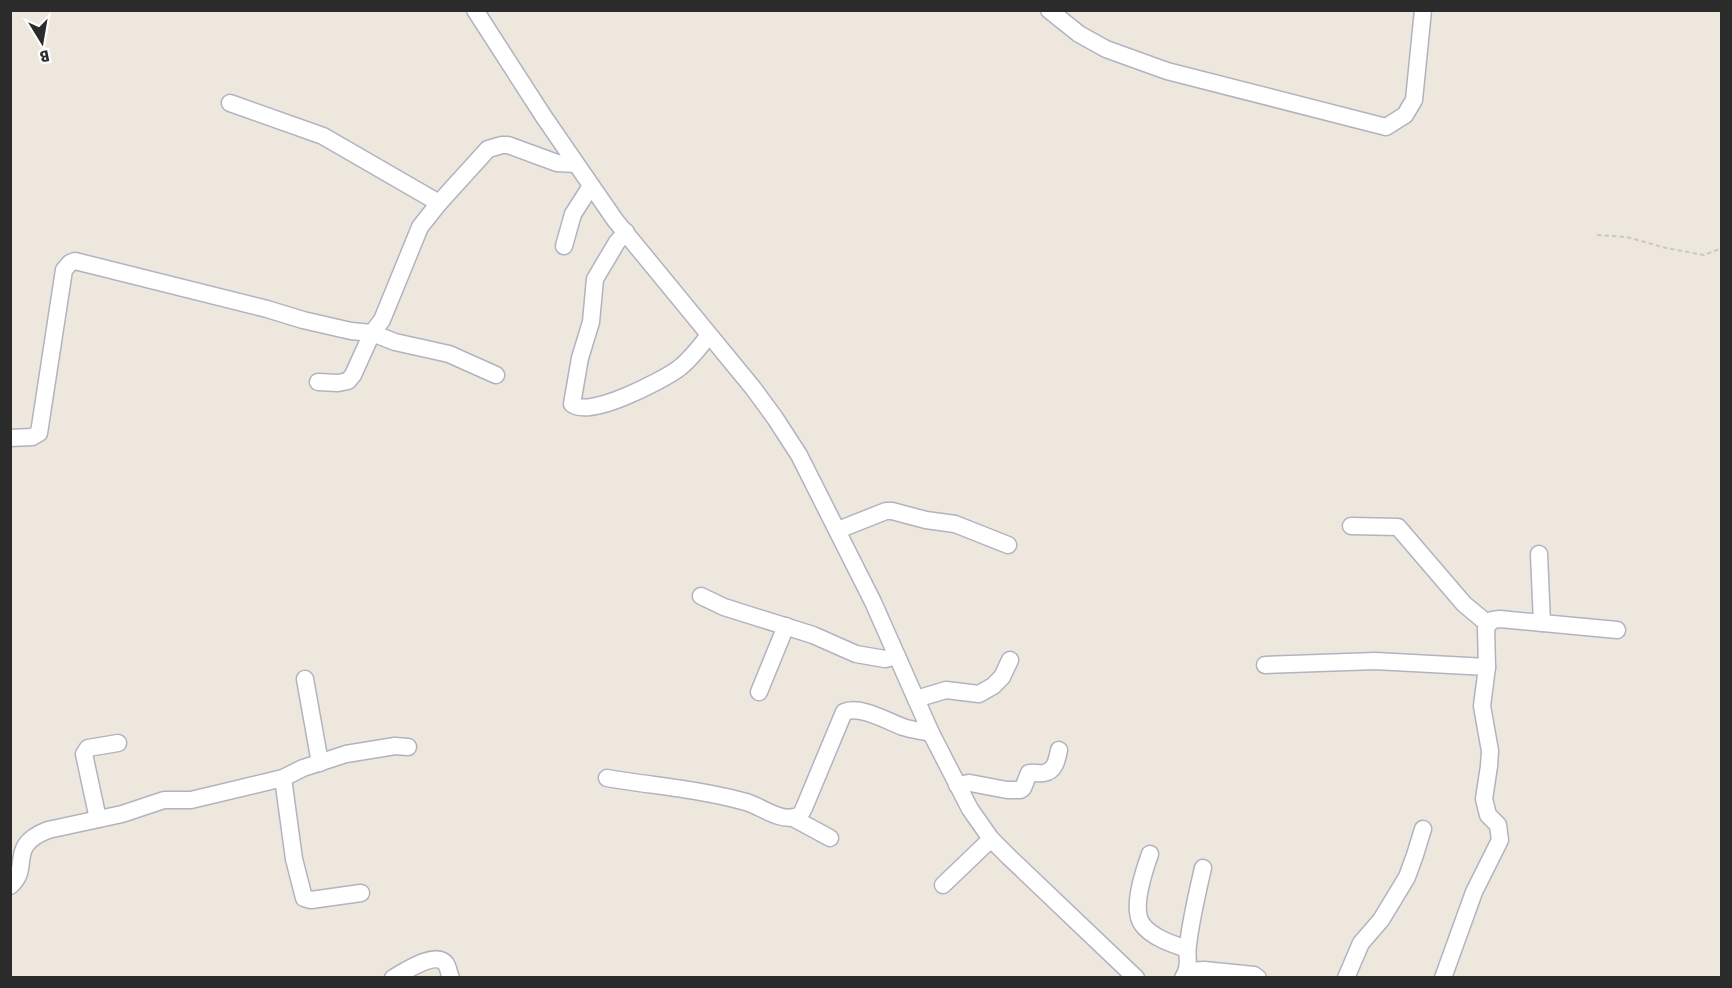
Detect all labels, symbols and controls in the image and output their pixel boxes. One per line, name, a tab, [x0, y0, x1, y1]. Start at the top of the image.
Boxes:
north arrow	[12, 12, 72, 72]
text: B	[39, 46, 51, 66]

